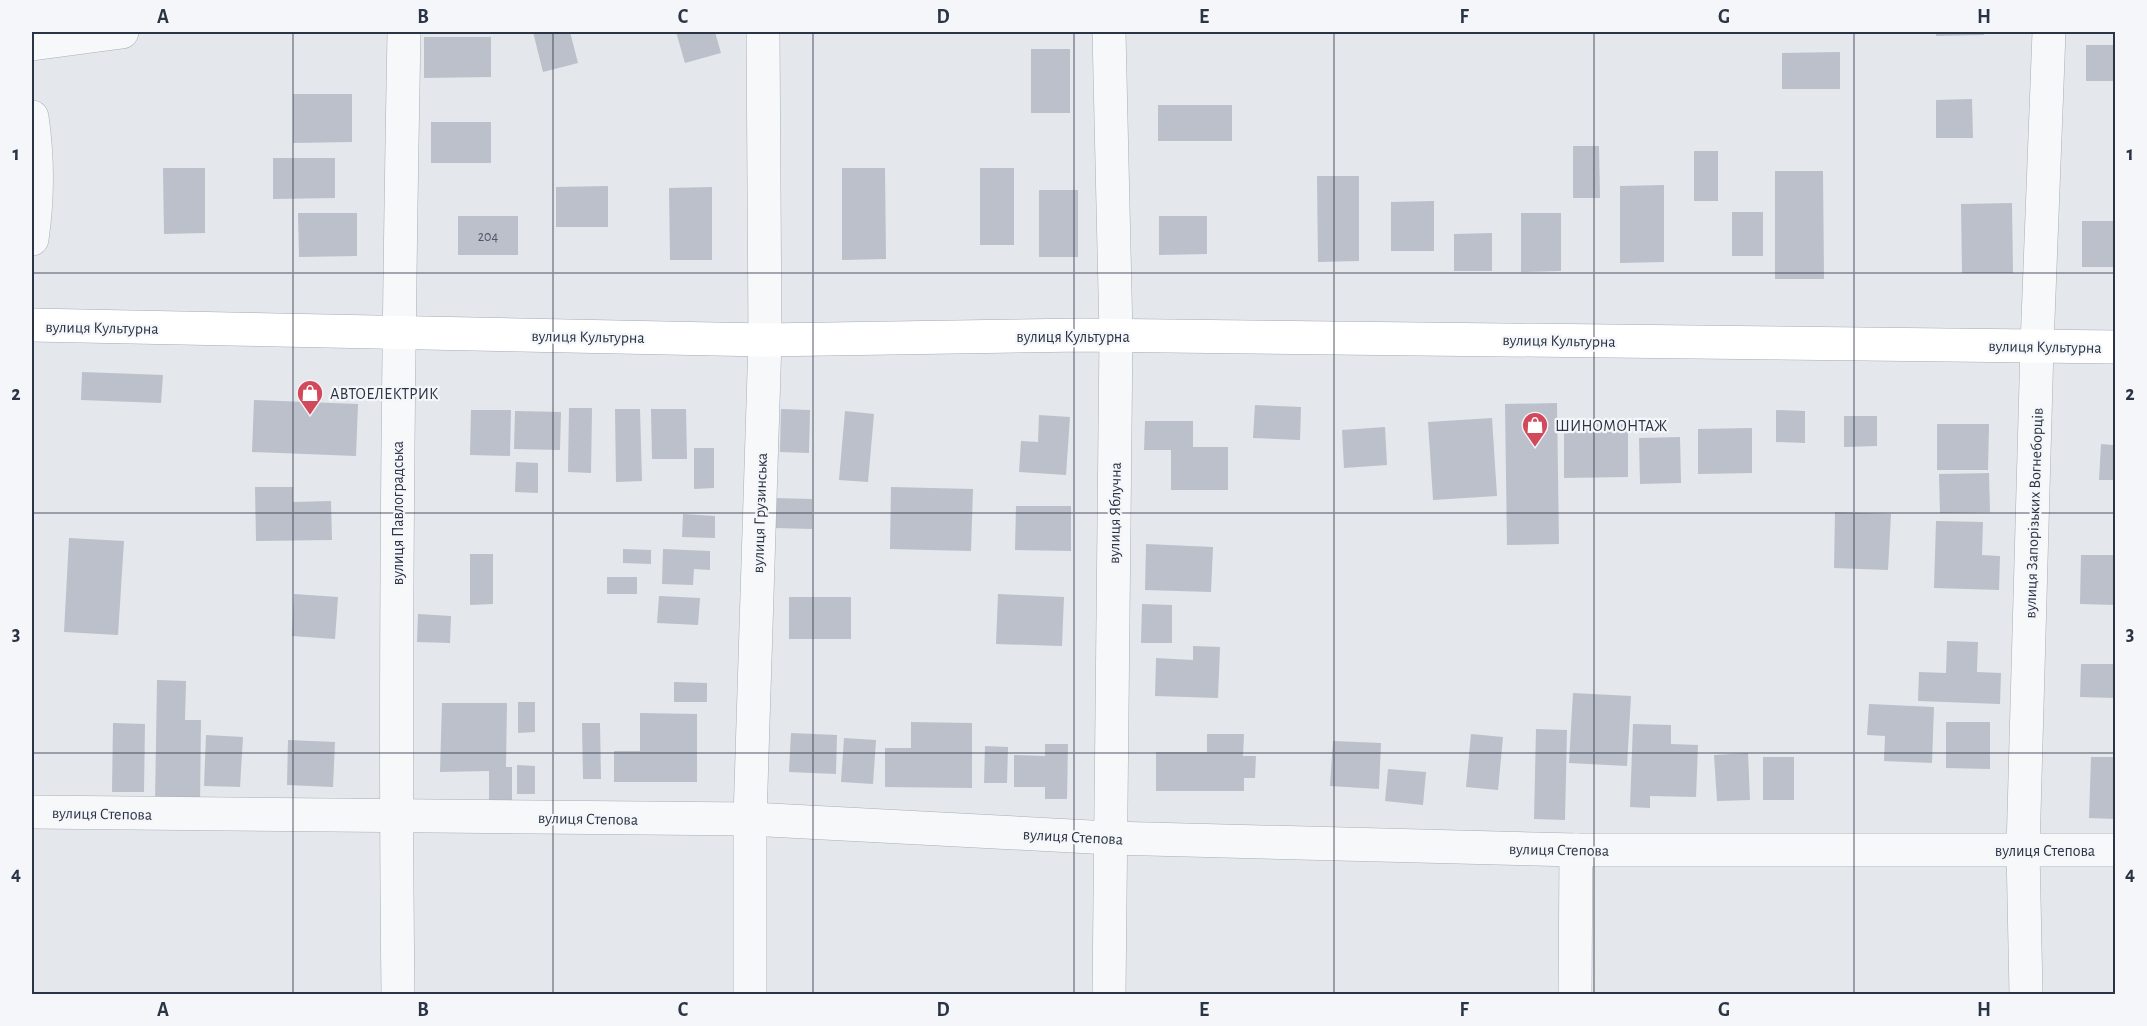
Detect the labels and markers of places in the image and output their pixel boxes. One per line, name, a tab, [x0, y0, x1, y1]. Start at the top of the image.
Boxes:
shop icon: АВТОЕЛЕКТРИК	[295, 378, 325, 416]
place label: АВТОЕЛЕКТРИК	[330, 386, 438, 402]
shop icon: ШИНОМОНТАЖ	[1520, 410, 1550, 448]
place label: ШИНОМОНТАЖ	[1555, 418, 1667, 434]

